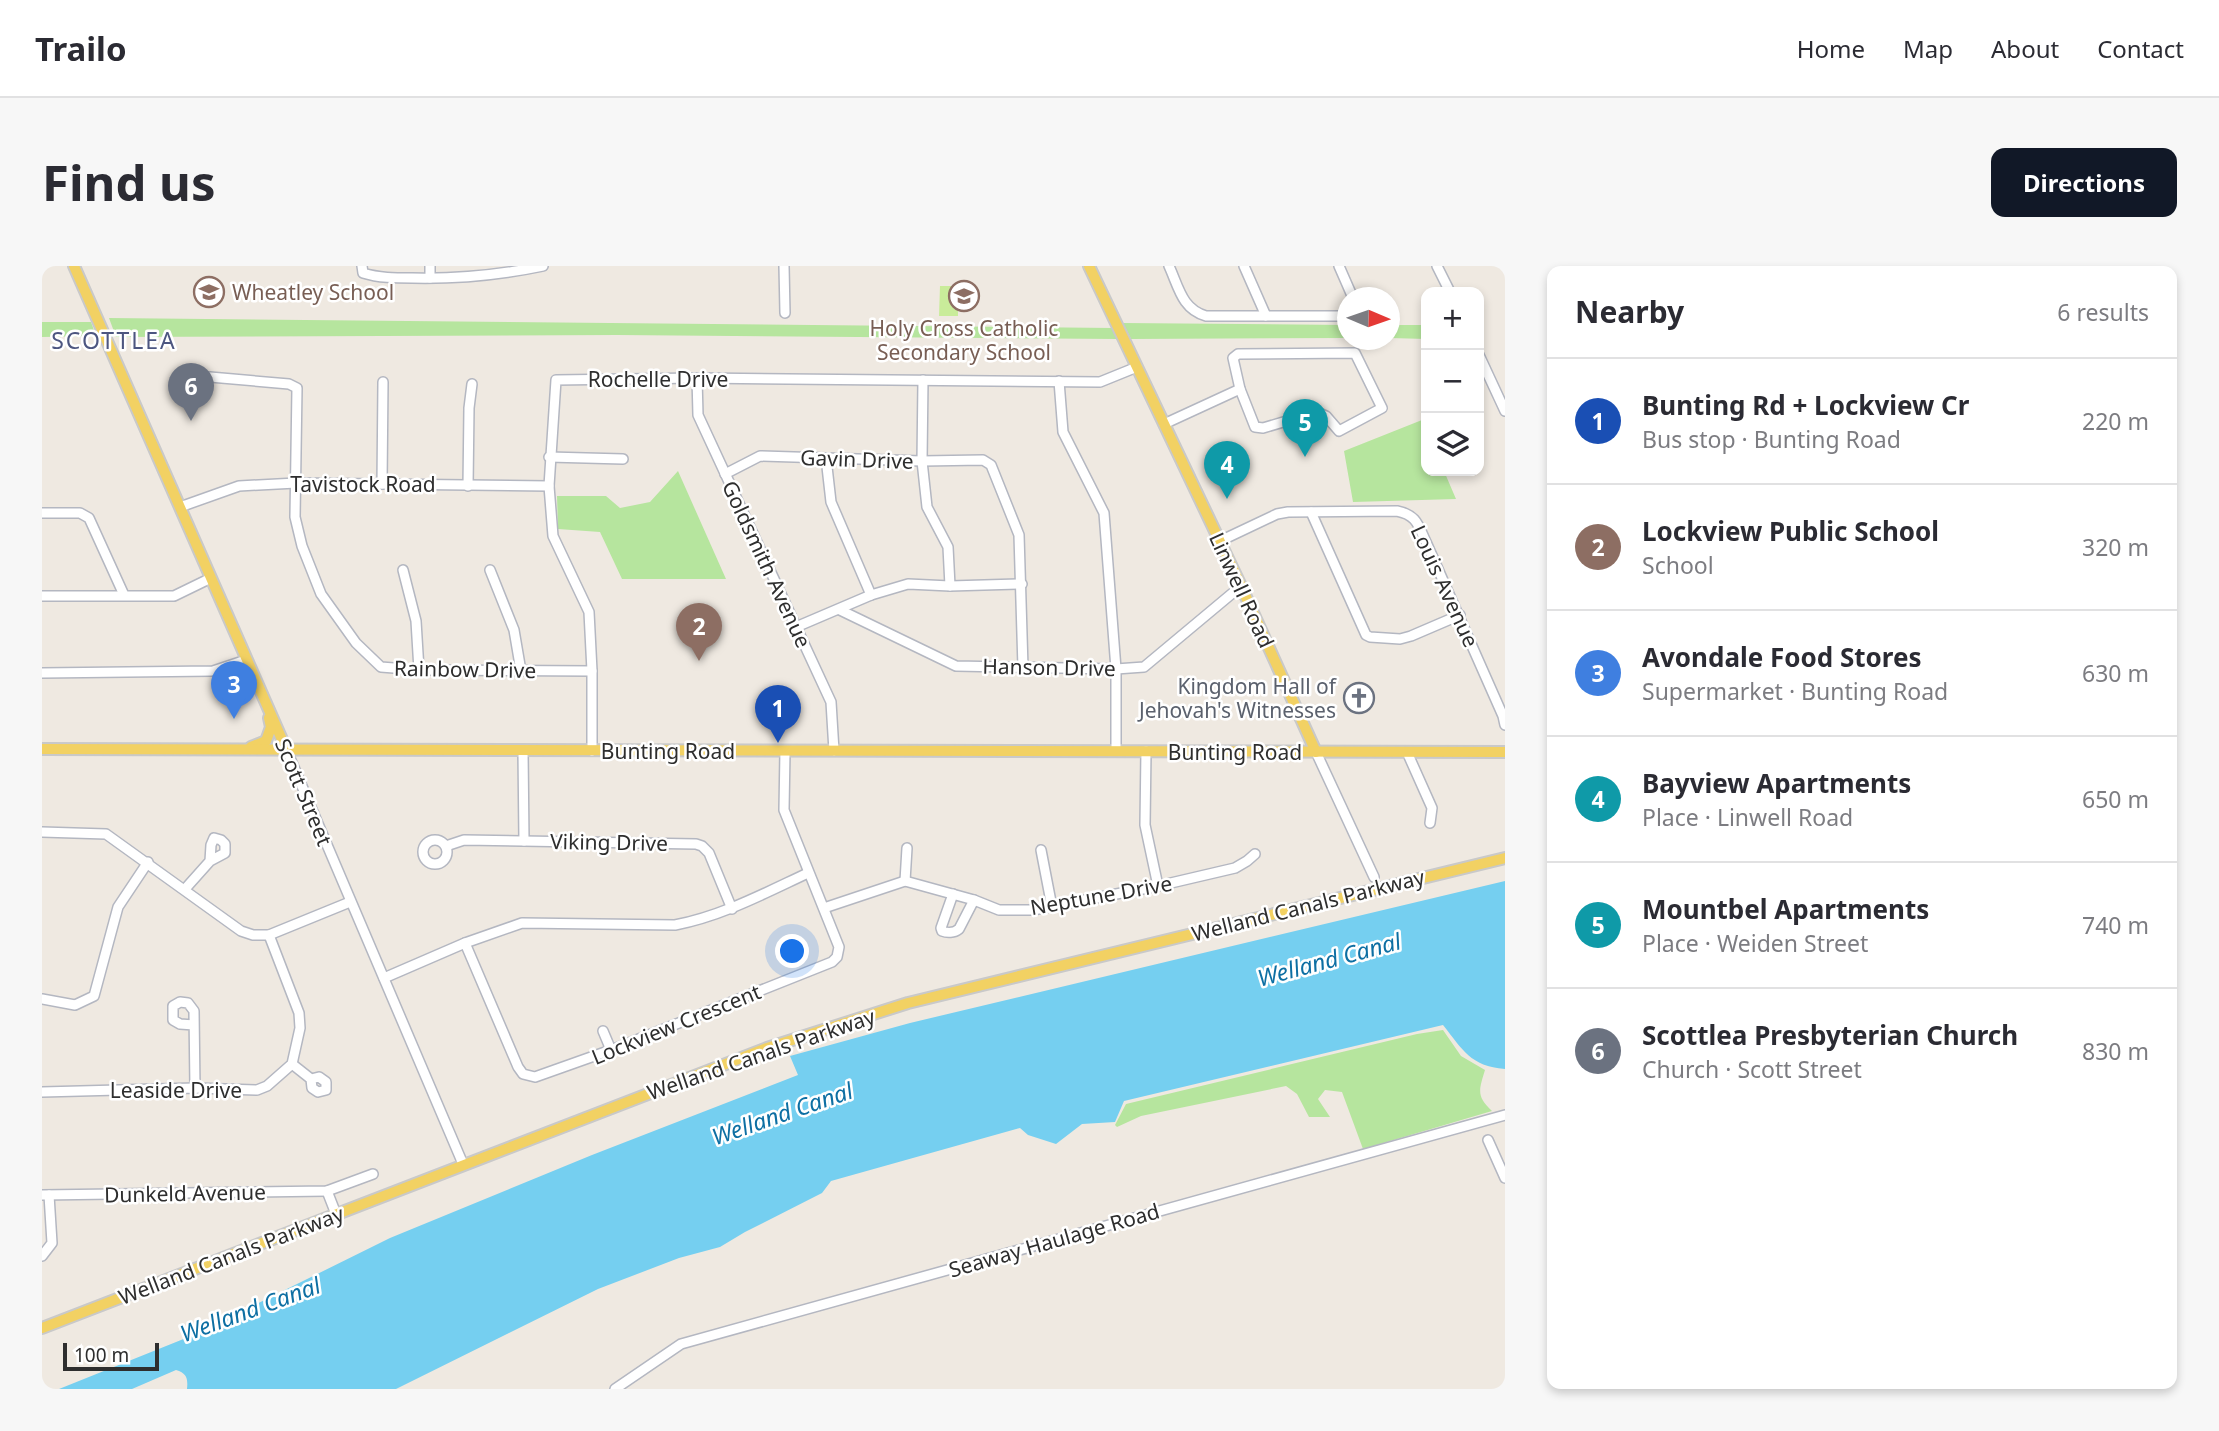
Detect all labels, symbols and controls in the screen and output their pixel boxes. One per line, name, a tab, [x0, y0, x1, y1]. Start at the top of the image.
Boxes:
text: Trailo	[35, 26, 127, 71]
text: Home	[1797, 32, 1865, 65]
text: Map	[1903, 32, 1953, 65]
text: About	[1991, 32, 2059, 65]
text: Contact	[2097, 32, 2184, 65]
button: Directions	[1991, 148, 2177, 217]
text: Find us	[42, 149, 216, 215]
school or university icon: Wheatley School	[192, 275, 226, 309]
place label: Wheatley School	[232, 278, 394, 306]
school or university icon: Holy Cross Catholic Secondary School	[947, 279, 981, 313]
north arrow	[1337, 287, 1400, 350]
map controls	[1421, 287, 1484, 476]
button: +	[1421, 287, 1484, 350]
text: Nearby	[1575, 291, 1684, 332]
text: 6 results	[2057, 296, 2149, 328]
place label: Holy Cross Catholic Secondary School	[870, 314, 1058, 366]
district label: SCOTTLEA	[51, 324, 177, 356]
button: −	[1421, 350, 1484, 413]
pin: 6	[168, 363, 214, 421]
street label: Rochelle Drive	[588, 365, 728, 393]
text: Bunting Rd + Lockview Cr	[1642, 387, 1969, 423]
pin: 5	[1282, 399, 1328, 457]
text: 1	[1591, 405, 1605, 437]
text: 220 m	[2082, 405, 2149, 437]
button: layers	[1421, 413, 1484, 476]
text: Bus stop · Bunting Road	[1642, 423, 1901, 455]
pin: 4	[1204, 441, 1250, 499]
street label: Gavin Drive	[800, 443, 914, 475]
street label: Tavistock Road	[290, 470, 436, 498]
street label: Goldsmith Avenue	[716, 476, 818, 652]
text: Lockview Public School	[1642, 513, 1939, 549]
street label: Louis Avenue	[1405, 521, 1485, 651]
street label: Linwell Road	[1203, 528, 1281, 652]
text: 2	[1591, 531, 1605, 563]
text: 320 m	[2082, 531, 2149, 563]
text: School	[1642, 549, 1714, 581]
pin: 2	[676, 603, 722, 661]
text: Avondale Food Stores	[1642, 639, 1922, 675]
street label: Hanson Drive	[982, 652, 1116, 682]
street label: Rainbow Drive	[394, 654, 536, 684]
text: 3	[1591, 657, 1605, 689]
text: 630 m	[2082, 657, 2149, 689]
pin: 3	[211, 661, 257, 719]
place label: Kingdom Hall of Jehovah's Witnesses	[1137, 672, 1338, 724]
text: Supermarket · Bunting Road	[1642, 675, 1948, 707]
church icon: Kingdom Hall of Jehovah's Witnesses	[1342, 681, 1376, 715]
pin: 1	[755, 685, 801, 743]
street label: Scott Street	[269, 734, 339, 850]
street label: Bunting Road	[601, 737, 735, 765]
street label: Bunting Road	[1168, 738, 1302, 766]
text: Bayview Apartments	[1642, 765, 1911, 801]
text: 4	[1591, 783, 1605, 815]
text: 650 m	[2082, 783, 2149, 815]
text: Place · Linwell Road	[1642, 801, 1853, 833]
street label: Viking Drive	[550, 827, 668, 857]
street label: Welland Canals Parkway	[1189, 862, 1428, 947]
street label: Neptune Drive	[1028, 869, 1174, 921]
text: Mountbel Apartments	[1642, 891, 1929, 927]
text: 5	[1591, 909, 1605, 941]
text: 740 m	[2082, 909, 2149, 941]
water label: Welland Canal	[1254, 924, 1405, 993]
text: Place · Weiden Street	[1642, 927, 1868, 959]
your location	[775, 934, 809, 968]
street label: Lockview Crescent	[587, 977, 765, 1071]
street label: Welland Canals Parkway	[643, 1002, 879, 1106]
text: Scottlea Presbyterian Church	[1642, 1017, 2018, 1053]
text: 6	[1591, 1035, 1605, 1067]
text: 830 m	[2082, 1035, 2149, 1067]
text: Church · Scott Street	[1642, 1053, 1862, 1085]
water label: Welland Canal	[707, 1074, 858, 1152]
street label: Leaside Drive	[110, 1076, 242, 1104]
street label: Dunkeld Avenue	[104, 1178, 266, 1208]
street label: Seaway Haulage Road	[945, 1197, 1163, 1283]
street label: Welland Canals Parkway	[115, 1200, 347, 1310]
water label: Welland Canal	[176, 1271, 324, 1347]
scale bar	[63, 1340, 159, 1372]
text: 100 m	[74, 1342, 129, 1368]

